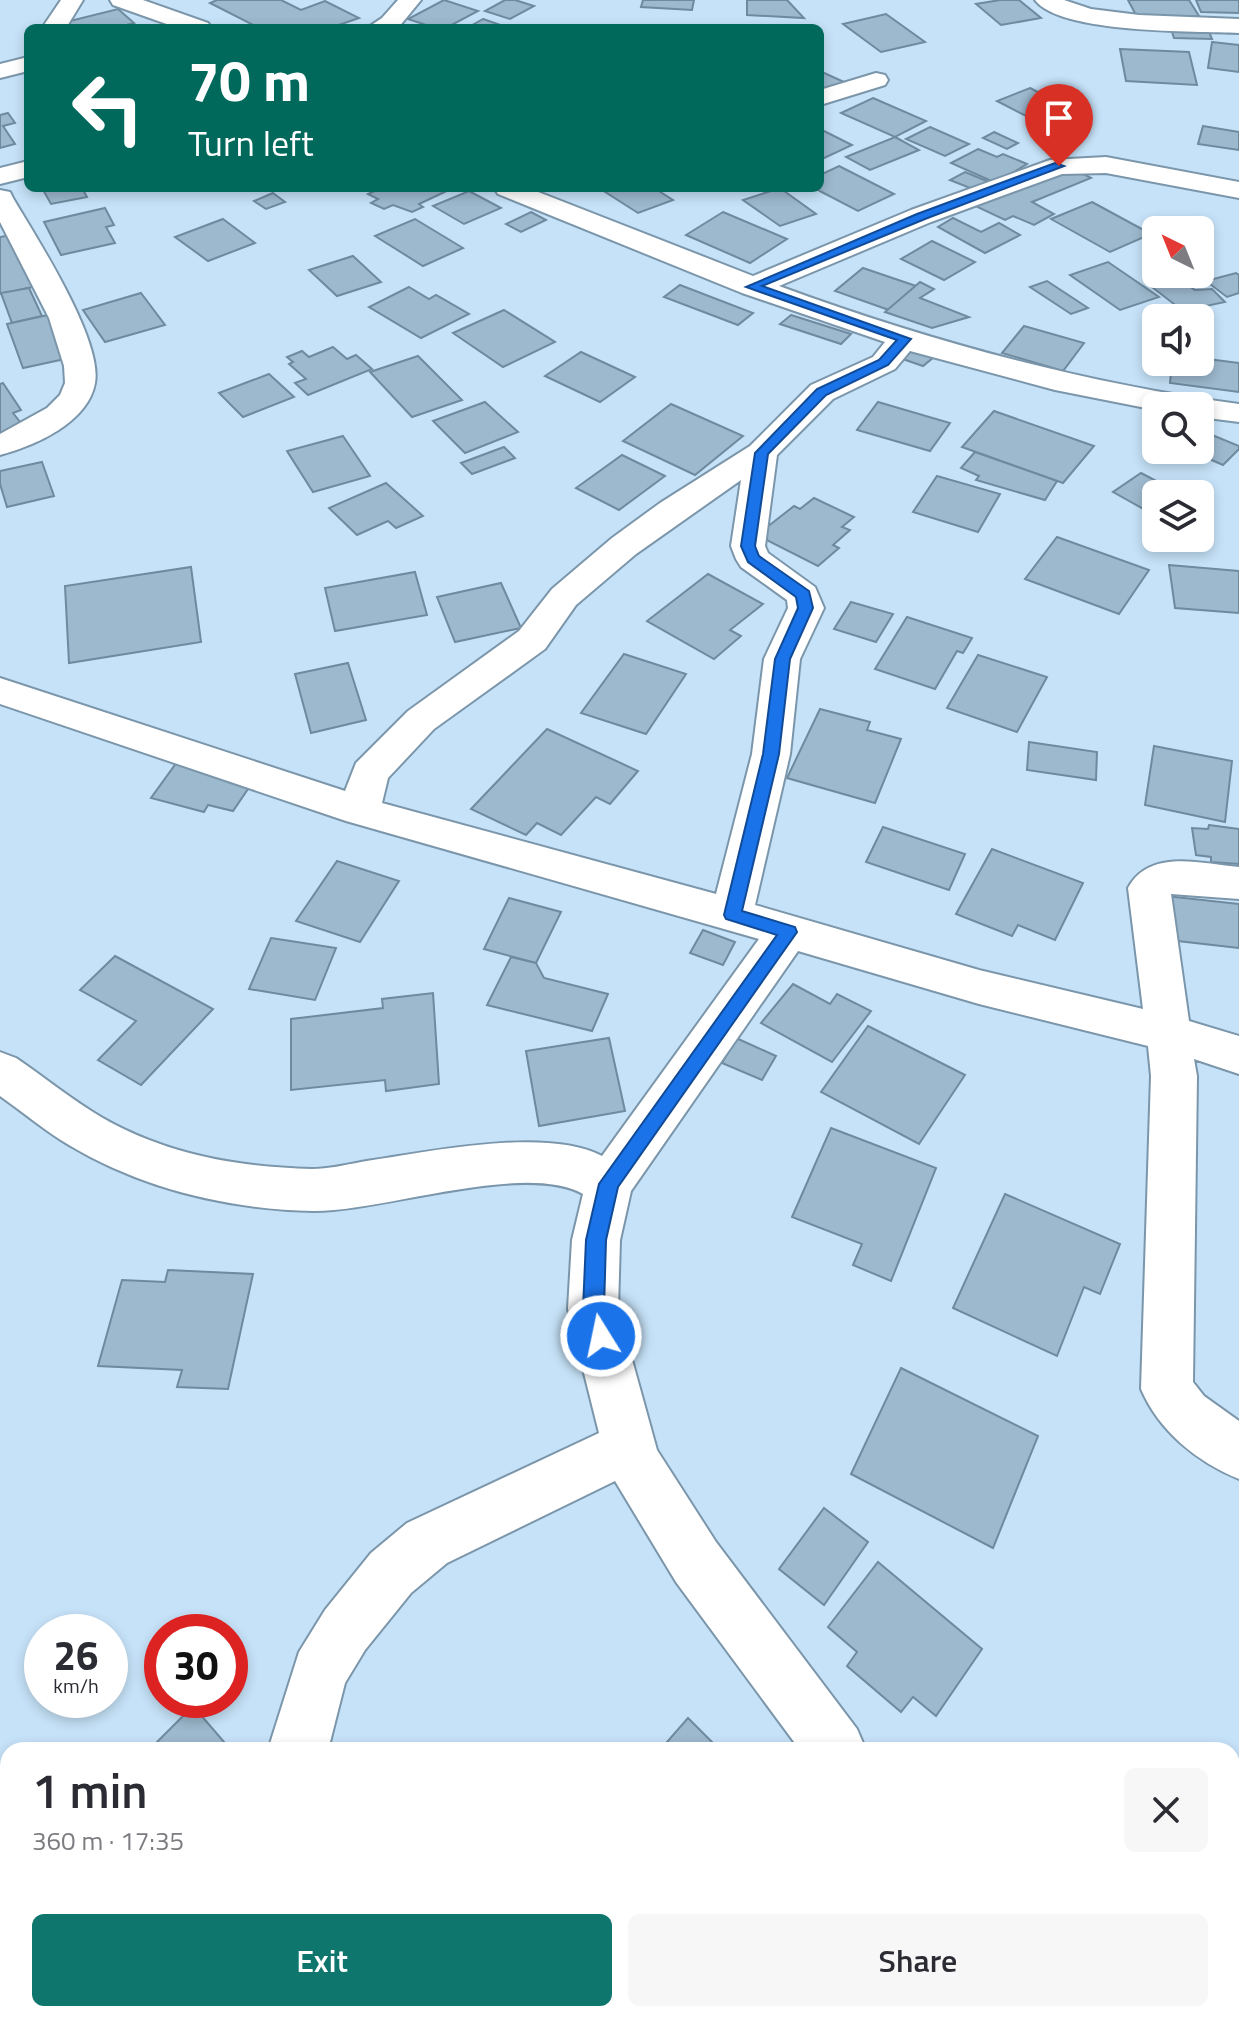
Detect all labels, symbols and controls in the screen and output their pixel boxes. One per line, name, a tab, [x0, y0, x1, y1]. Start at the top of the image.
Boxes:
text: 70 m	[188, 38, 310, 123]
icon: left	[56, 56, 160, 160]
pin	[1025, 84, 1093, 166]
icon: arrive	[1037, 96, 1081, 140]
text: Turn left	[188, 115, 314, 170]
north arrow	[1142, 216, 1214, 288]
map controls	[1142, 216, 1214, 552]
button: sound	[1142, 304, 1214, 376]
button: search	[1142, 392, 1214, 464]
button: layers	[1142, 480, 1214, 552]
position arrow	[559, 1294, 643, 1378]
speed limit sign: 30	[144, 1614, 248, 1718]
text: 26	[54, 1625, 98, 1686]
text: km/h	[53, 1670, 99, 1701]
text: 1 min	[32, 1754, 147, 1827]
button: close	[1124, 1768, 1208, 1852]
text: 360 m · 17:35	[32, 1821, 184, 1860]
button: Exit	[32, 1914, 612, 2006]
button: Share	[628, 1914, 1208, 2006]

